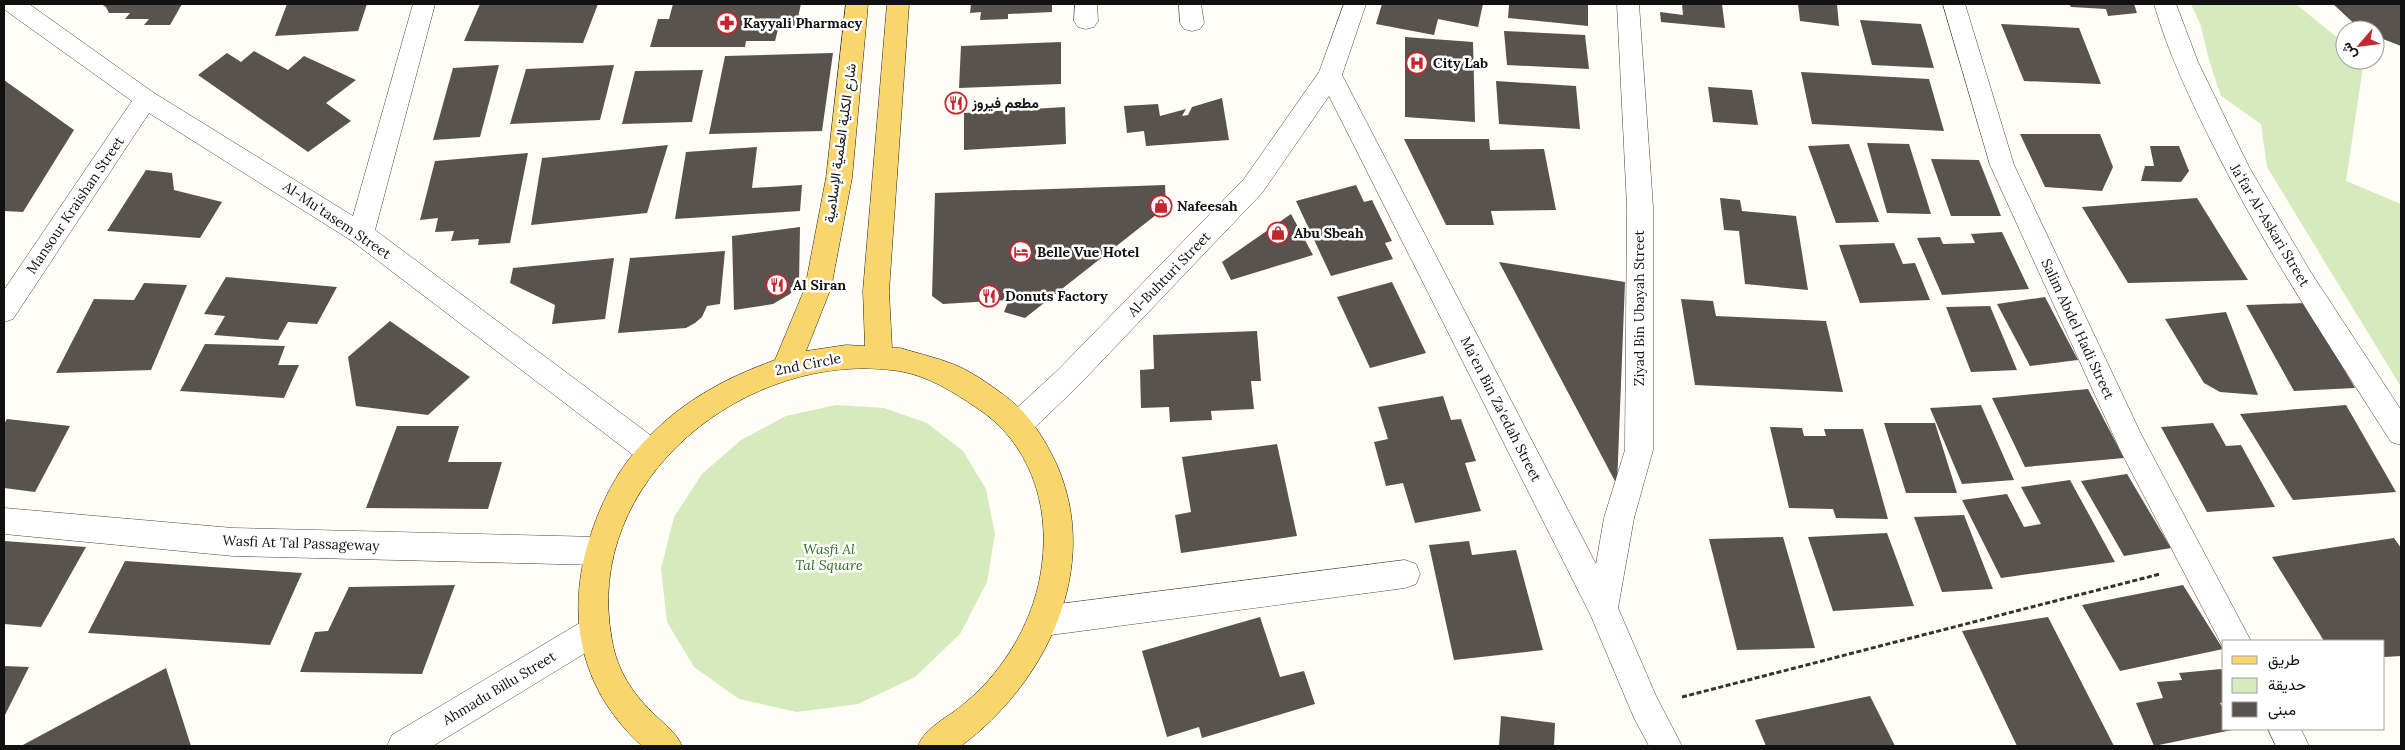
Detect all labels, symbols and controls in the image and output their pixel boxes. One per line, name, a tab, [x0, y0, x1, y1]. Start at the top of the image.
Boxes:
pharmacy icon: Kayyali Pharmacy	[715, 11, 739, 35]
place label: Kayyali Pharmacy	[743, 14, 862, 32]
north arrow	[2335, 20, 2385, 70]
text: ش	[2337, 39, 2360, 63]
hospital icon: City Lab	[1405, 51, 1429, 75]
place label: City Lab	[1433, 54, 1488, 72]
street label: شارع الكلية العلمية الإسلامية	[820, 62, 862, 224]
restaurant icon: مطعم فيروز	[944, 91, 968, 115]
place label: مطعم فيروز	[971, 94, 1039, 112]
street label: Mansour Kraishan Street	[22, 132, 128, 277]
street label: Jaʻfar Al-Askari Street	[2226, 160, 2314, 290]
street label: Al-Muʻtasem Street	[279, 177, 395, 263]
shop icon: Nafeesah	[1149, 194, 1173, 218]
place label: Nafeesah	[1177, 197, 1238, 215]
shop icon: Abu Sbeah	[1266, 221, 1290, 245]
place label: Abu Sbeah	[1294, 224, 1364, 242]
street label: Al-Buhturi Street	[1123, 227, 1215, 321]
street label: Ziyad Bin Ubayah Street	[1630, 230, 1648, 386]
hotel icon: Belle Vue Hotel	[1009, 240, 1033, 264]
place label: Belle Vue Hotel	[1037, 243, 1140, 261]
street label: Salim Abdel Hadi Street	[2037, 256, 2119, 403]
restaurant icon: Al Siran	[765, 273, 789, 297]
place label: Al Siran	[793, 276, 846, 294]
restaurant icon: Donuts Factory	[977, 284, 1001, 308]
place label: Donuts Factory	[1005, 287, 1108, 305]
street label: Ma'en Bin Za'edah Street	[1457, 334, 1546, 485]
street label: 2nd Circle	[774, 349, 843, 379]
street label: Wasfi At Tal Passageway	[222, 531, 380, 555]
park label: Wasfi Al Tal Square	[795, 540, 863, 574]
legend	[2222, 640, 2385, 730]
street label: Ahmadu Billu Street	[438, 647, 559, 729]
text: طريق	[2268, 650, 2300, 670]
text: حديقة	[2268, 675, 2306, 694]
text: مبنى	[2268, 700, 2296, 720]

